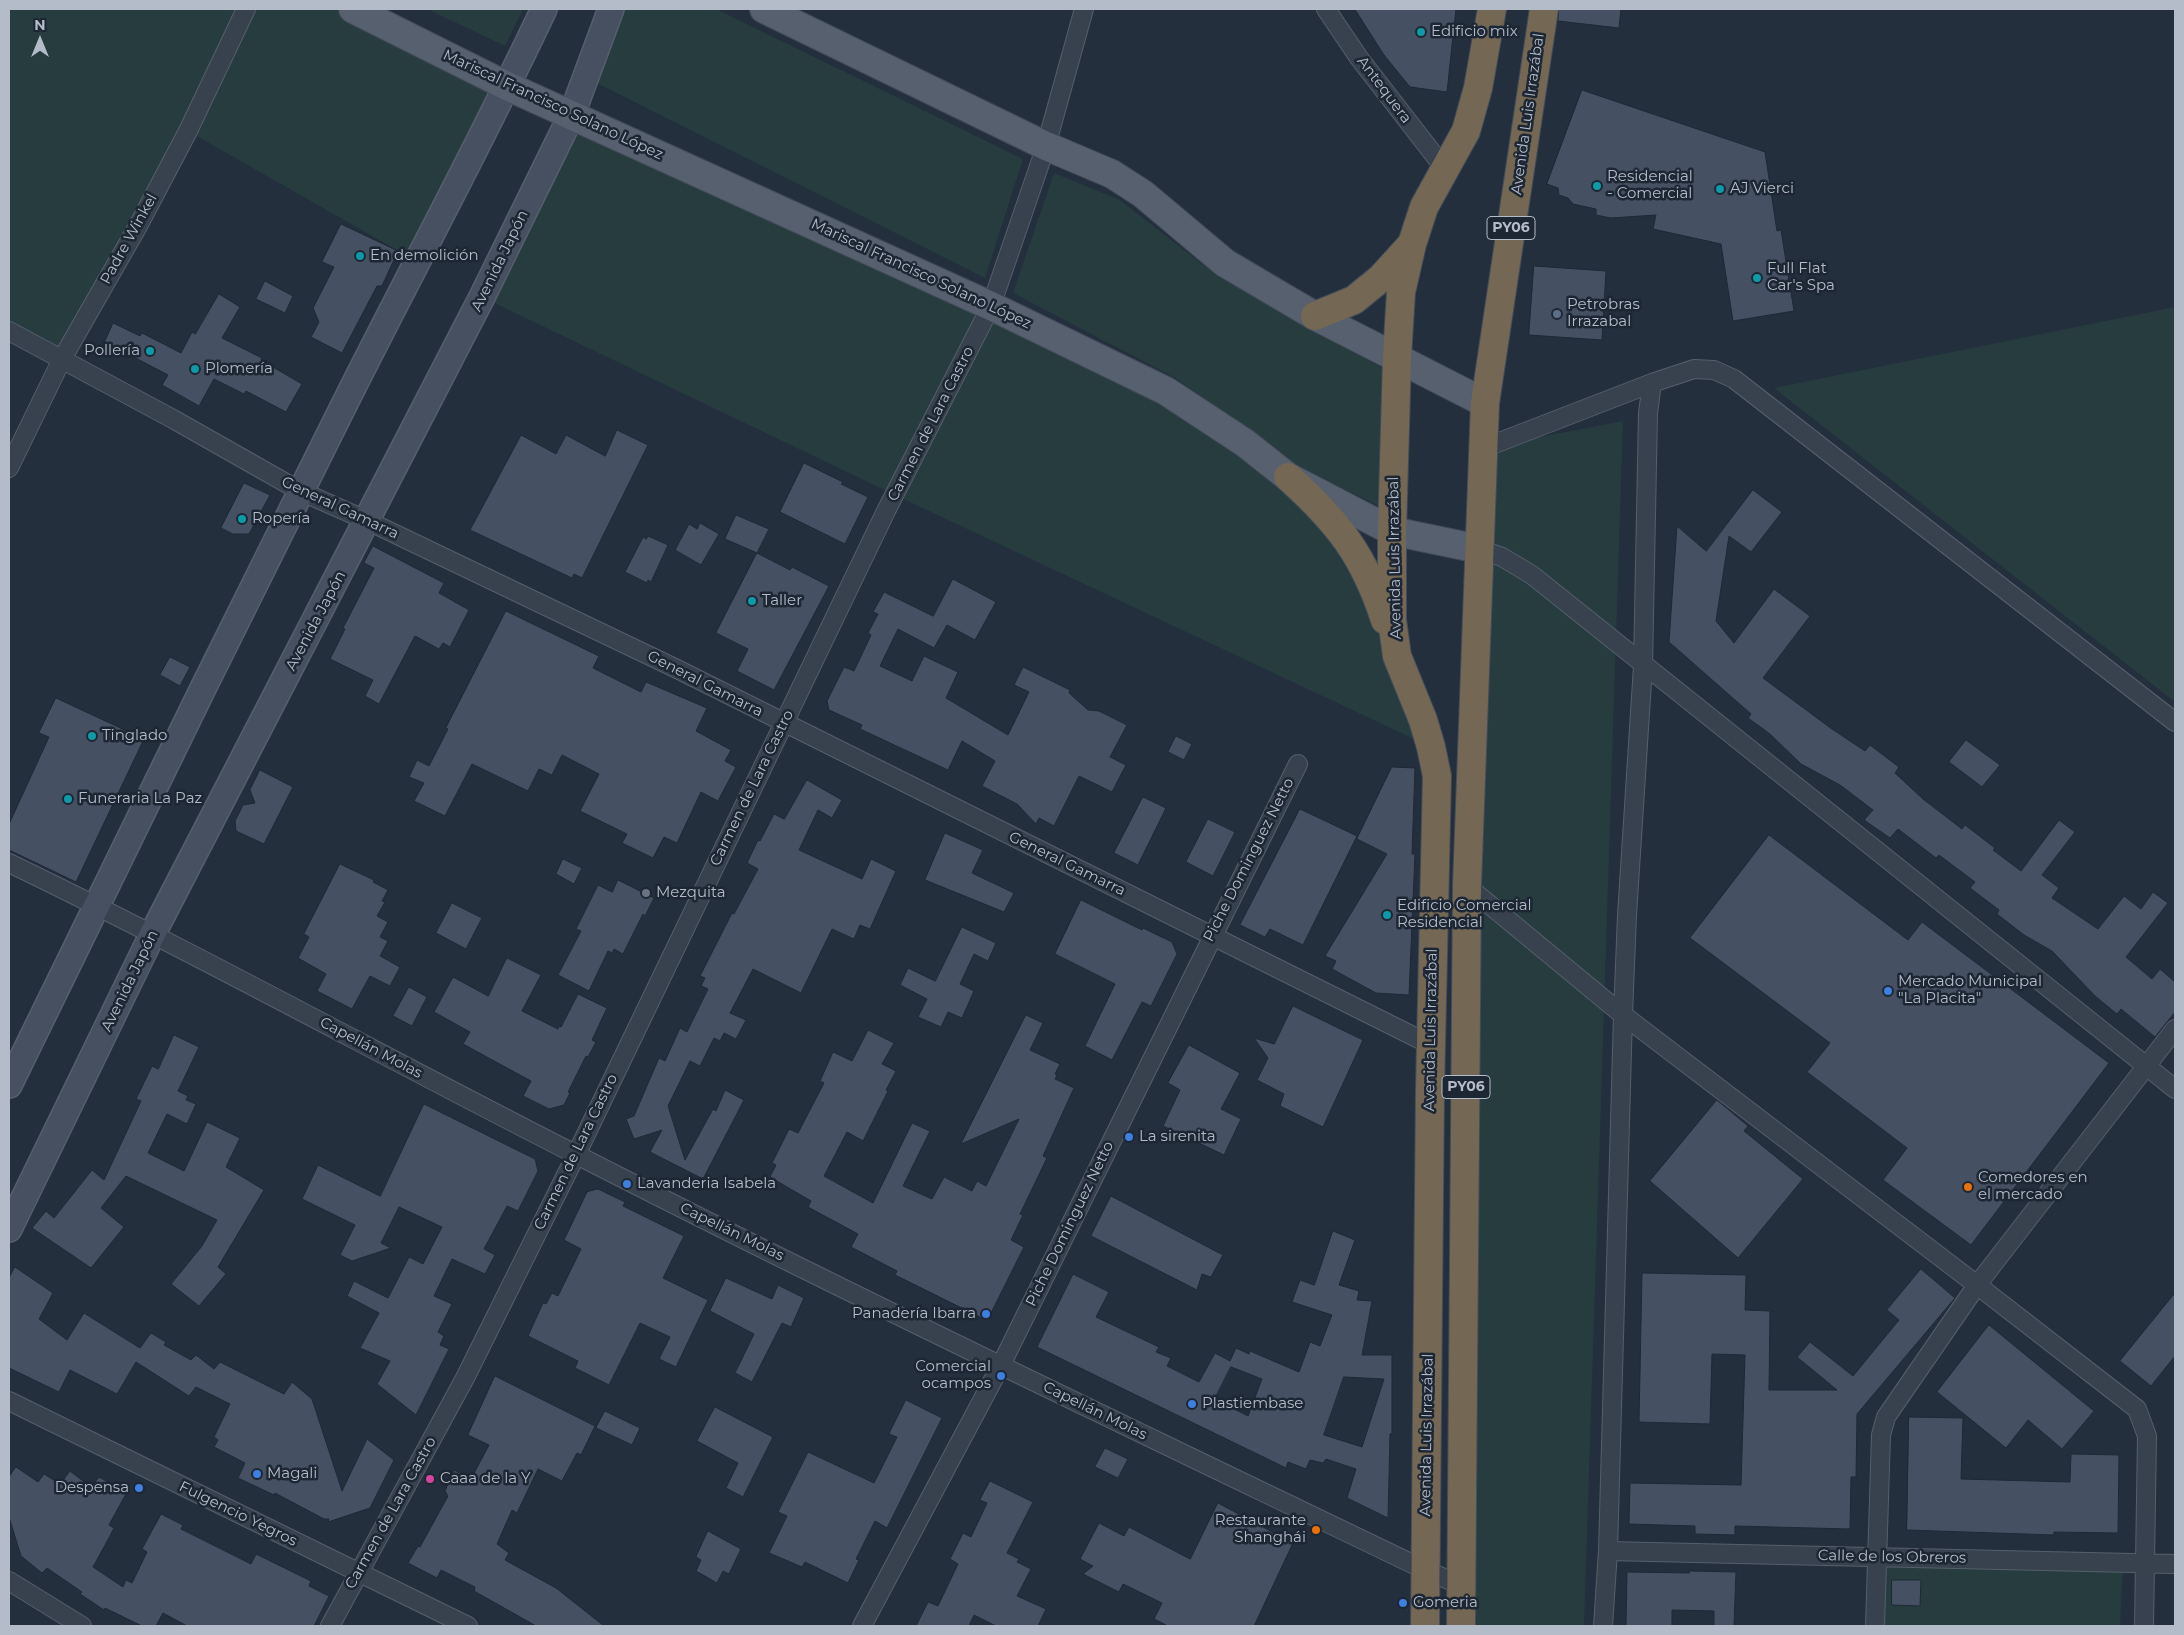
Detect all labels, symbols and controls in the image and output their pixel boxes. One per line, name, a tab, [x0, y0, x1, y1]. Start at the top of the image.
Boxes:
north arrow	[15, 15, 65, 65]
text: N	[34, 16, 46, 34]
place label: Edificio mix	[1431, 23, 1518, 41]
marker: Edificio mix	[1415, 26, 1427, 38]
street label: Avenida Luis Irrazábal	[1508, 32, 1548, 196]
street label: Mariscal Francisco Solano López	[440, 46, 666, 164]
street label: Antequera	[1353, 53, 1415, 127]
place label: Residencial - Comercial	[1607, 168, 1693, 203]
marker: Residencial - Comercial	[1591, 180, 1603, 192]
place label: AJ Vierci	[1730, 180, 1794, 198]
marker: AJ Vierci	[1714, 183, 1726, 195]
street label: Padre Winkel	[97, 191, 161, 287]
street label: Avenida Japón	[468, 207, 532, 315]
street label: Mariscal Francisco Solano López	[808, 215, 1034, 333]
road number: PY06	[1487, 217, 1535, 240]
place label: En demolición	[370, 247, 479, 265]
marker: En demolición	[354, 250, 366, 262]
place label: Full Flat Car's Spa	[1767, 260, 1835, 295]
marker: Full Flat Car's Spa	[1751, 272, 1763, 284]
place label: Petrobras Irrazabal	[1567, 296, 1640, 331]
marker: Petrobras Irrazabal	[1551, 308, 1563, 320]
place label: Pollería	[84, 342, 140, 360]
street label: Carmen de Lara Castro	[884, 344, 978, 504]
marker: Pollería	[144, 345, 156, 357]
place label: Plomería	[205, 360, 273, 378]
marker: Plomería	[189, 363, 201, 375]
street label: General Gamarra	[278, 473, 402, 543]
street label: Avenida Luis Irrazábal	[1385, 476, 1405, 640]
place label: Ropería	[252, 510, 310, 528]
marker: Ropería	[236, 513, 248, 525]
street label: Avenida Japón	[282, 568, 350, 674]
place label: Taller	[762, 592, 802, 610]
marker: Taller	[746, 595, 758, 607]
street label: General Gamarra	[644, 647, 766, 721]
street label: Carmen de Lara Castro	[706, 707, 798, 869]
place label: Tinglado	[102, 727, 168, 745]
marker: Tinglado	[86, 730, 98, 742]
street label: Piche Dominguez Netto	[1200, 775, 1298, 945]
place label: Funeraria La Paz	[78, 790, 202, 808]
marker: Funeraria La Paz	[62, 793, 74, 805]
street label: General Gamarra	[1006, 828, 1128, 900]
place label: Mezquita	[656, 884, 726, 902]
marker: Mezquita	[640, 887, 652, 899]
place label: Edificio Comercial Residencial	[1397, 897, 1532, 932]
marker: Edificio Comercial Residencial	[1381, 909, 1393, 921]
street label: Avenida Japón	[98, 927, 162, 1035]
street label: Avenida Luis Irrazábal	[1421, 948, 1441, 1112]
place label: Mercado Municipal "La Placita"	[1898, 973, 2042, 1008]
marker: Mercado Municipal "La Placita"	[1882, 985, 1894, 997]
street label: Capellán Molas	[317, 1013, 425, 1083]
street label: Carmen de Lara Castro	[530, 1071, 622, 1233]
road number: PY06	[1442, 1076, 1490, 1098]
place label: La sirenita	[1139, 1128, 1216, 1146]
marker: La sirenita	[1123, 1131, 1135, 1143]
street label: Piche Dominguez Netto	[1022, 1139, 1118, 1309]
place label: Comedores en el mercado	[1978, 1169, 2088, 1204]
place label: Lavanderia Isabela	[637, 1175, 776, 1193]
marker: Lavanderia Isabela	[621, 1178, 633, 1190]
marker: Comedores en el mercado	[1962, 1181, 1974, 1193]
street label: Capellán Molas	[677, 1199, 787, 1265]
place label: Panadería Ibarra	[852, 1305, 976, 1323]
marker: Panadería Ibarra	[980, 1308, 992, 1320]
street label: Avenida Luis Irrazábal	[1417, 1353, 1437, 1517]
place label: Comercial ocampos	[915, 1358, 991, 1393]
marker: Comercial ocampos	[995, 1370, 1007, 1382]
street label: Capellán Molas	[1040, 1378, 1150, 1444]
place label: Plastiembase	[1202, 1395, 1303, 1413]
marker: Plastiembase	[1186, 1398, 1198, 1410]
street label: Carmen de Lara Castro	[342, 1434, 440, 1592]
place label: Magali	[267, 1465, 317, 1483]
marker: Magali	[251, 1468, 263, 1480]
place label: Caaa de la Y	[440, 1470, 530, 1488]
marker: Caaa de la Y	[424, 1473, 436, 1485]
street label: Fulgencio Yegros	[176, 1478, 300, 1550]
place label: Despensa	[55, 1479, 129, 1497]
marker: Despensa	[133, 1482, 145, 1494]
place label: Restaurante Shanghái	[1215, 1512, 1306, 1547]
marker: Restaurante Shanghái	[1310, 1524, 1322, 1536]
street label: Calle de los Obreros	[1818, 1547, 1966, 1567]
place label: Gomeria	[1413, 1594, 1478, 1612]
marker: Gomeria	[1397, 1597, 1409, 1609]

